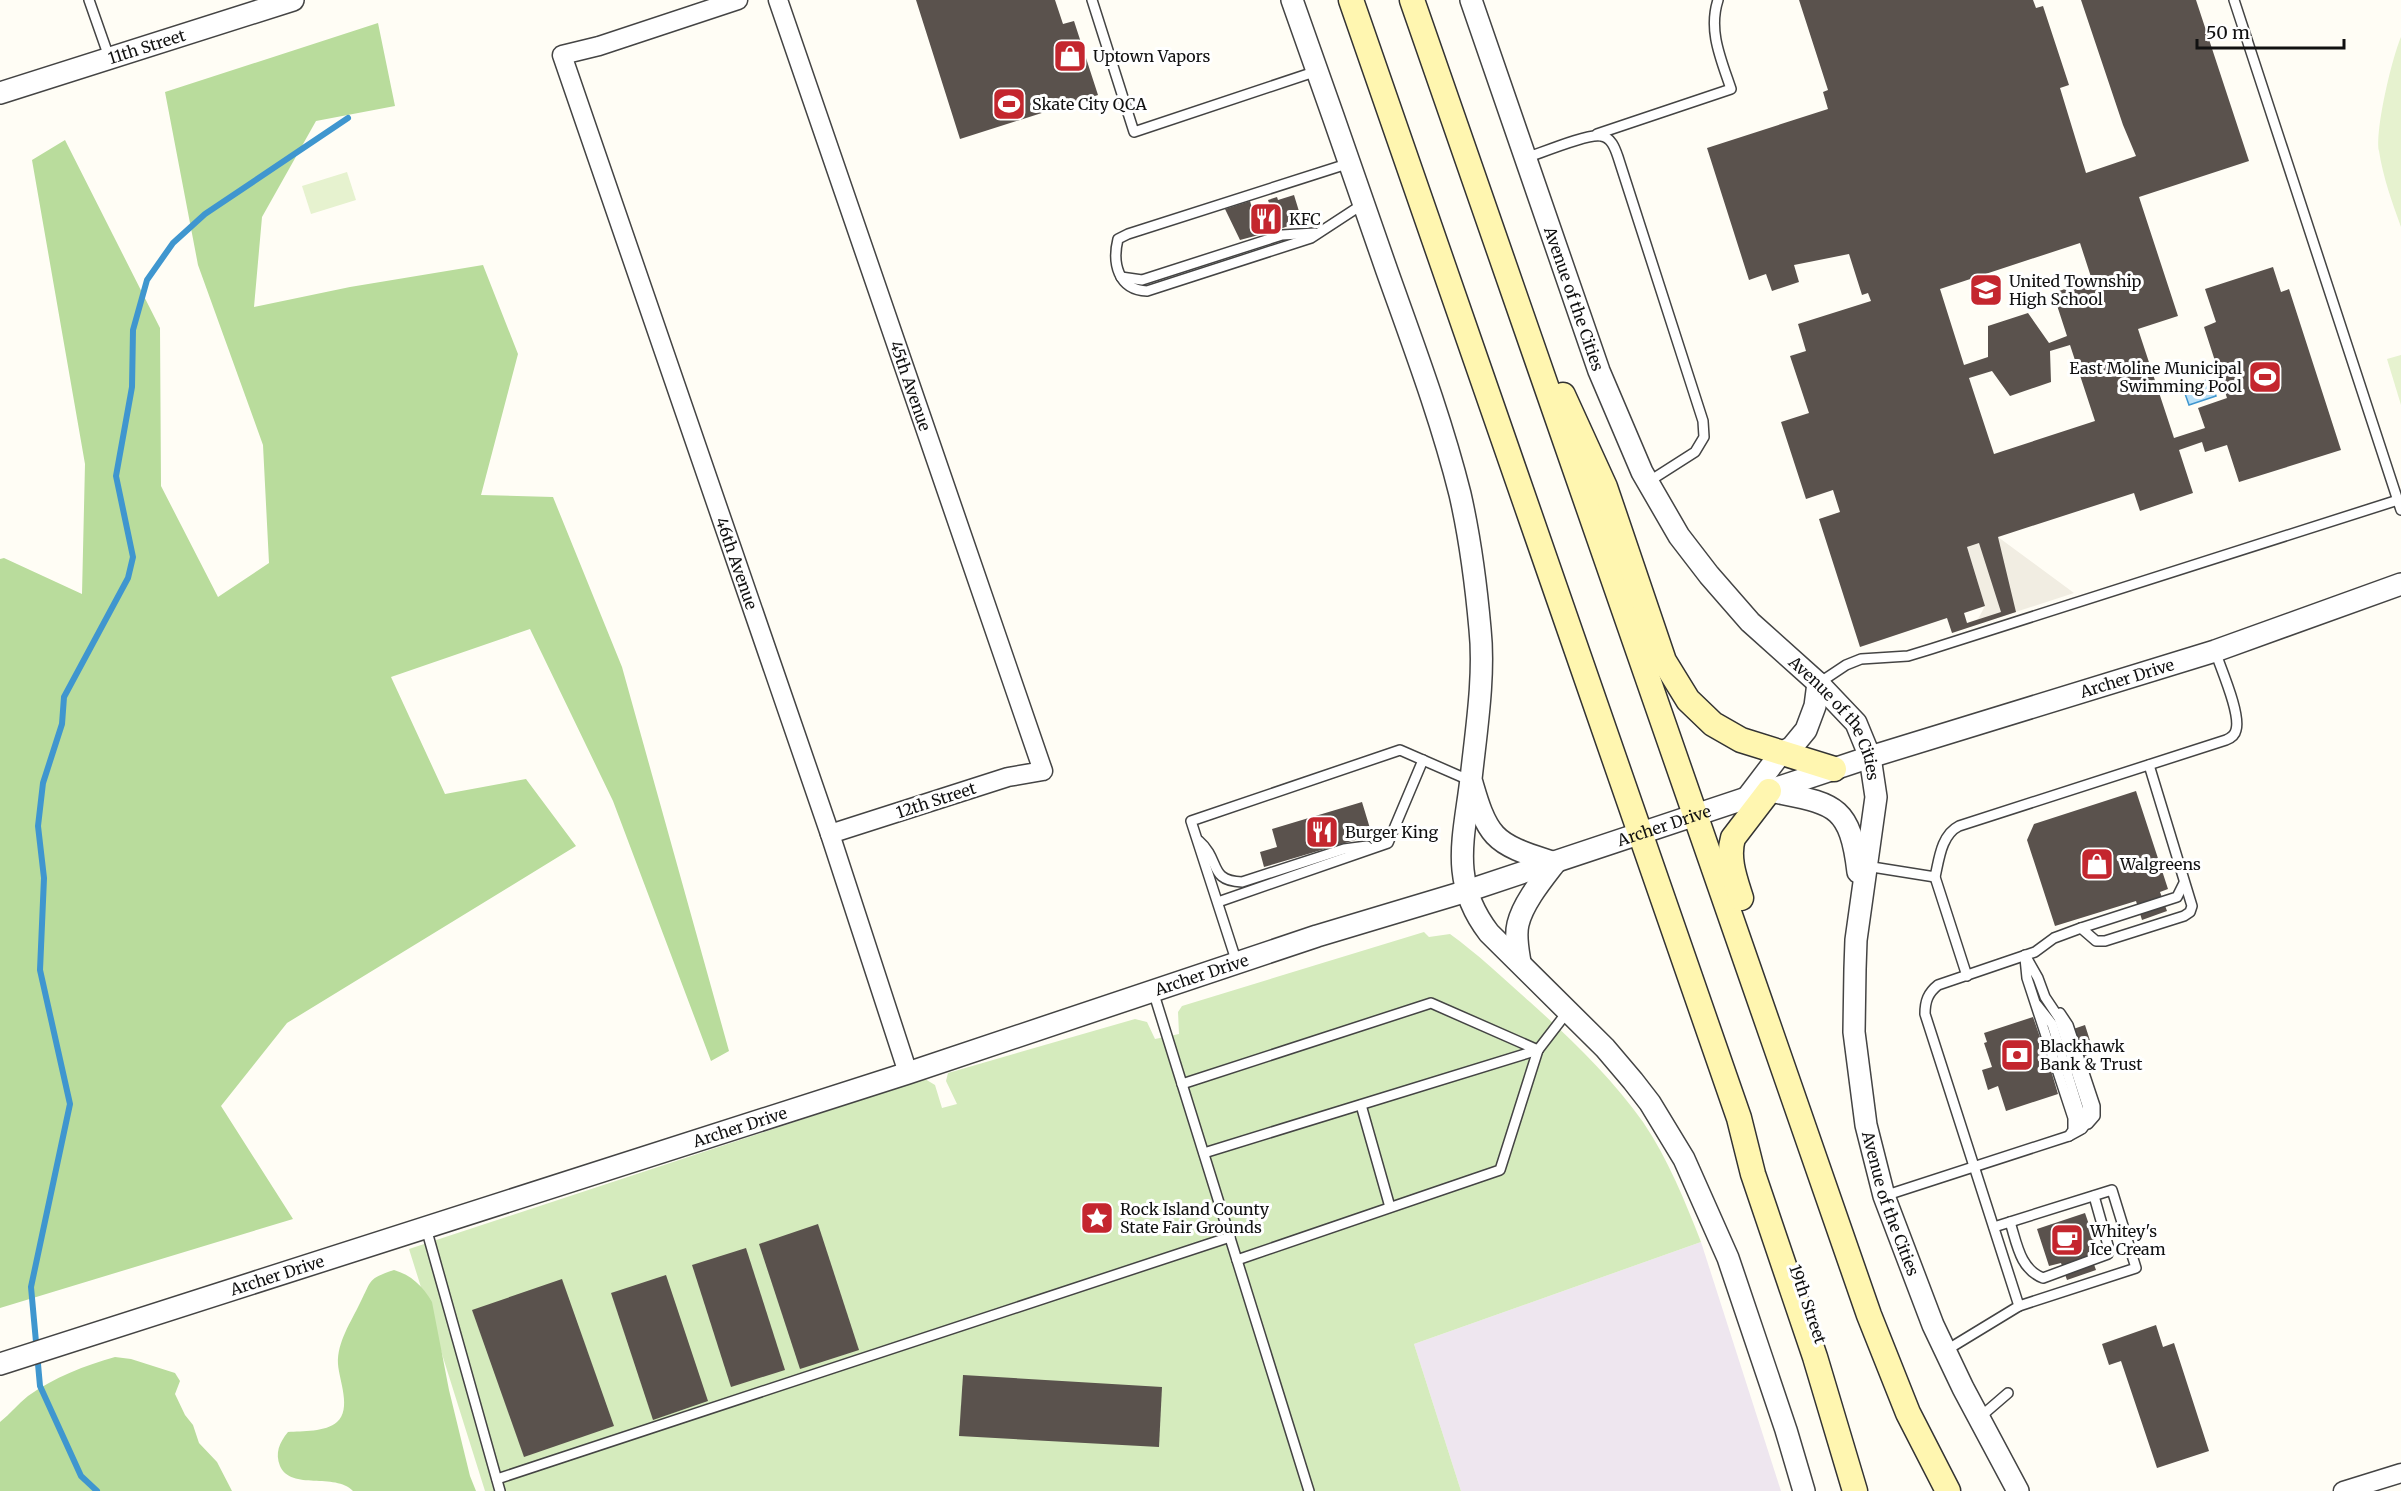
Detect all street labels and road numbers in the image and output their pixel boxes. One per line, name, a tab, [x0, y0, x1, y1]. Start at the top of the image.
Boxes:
street label: 11th Street	[106, 25, 189, 68]
street label: Avenue of the Cities	[1540, 223, 1608, 374]
street label: 45th Avenue	[886, 338, 935, 434]
street label: 46th Avenue	[712, 515, 762, 612]
street label: Avenue of the Cities	[1784, 651, 1883, 782]
street label: Archer Drive	[2077, 654, 2177, 702]
street label: 12th Street	[894, 777, 979, 822]
street label: Archer Drive	[1614, 801, 1713, 851]
street label: Archer Drive	[1151, 950, 1251, 1000]
street label: Archer Drive	[690, 1102, 789, 1152]
street label: Avenue of the Cities	[1858, 1128, 1923, 1279]
street label: Archer Drive	[227, 1251, 327, 1300]
street label: 19th Street	[1785, 1262, 1831, 1347]

